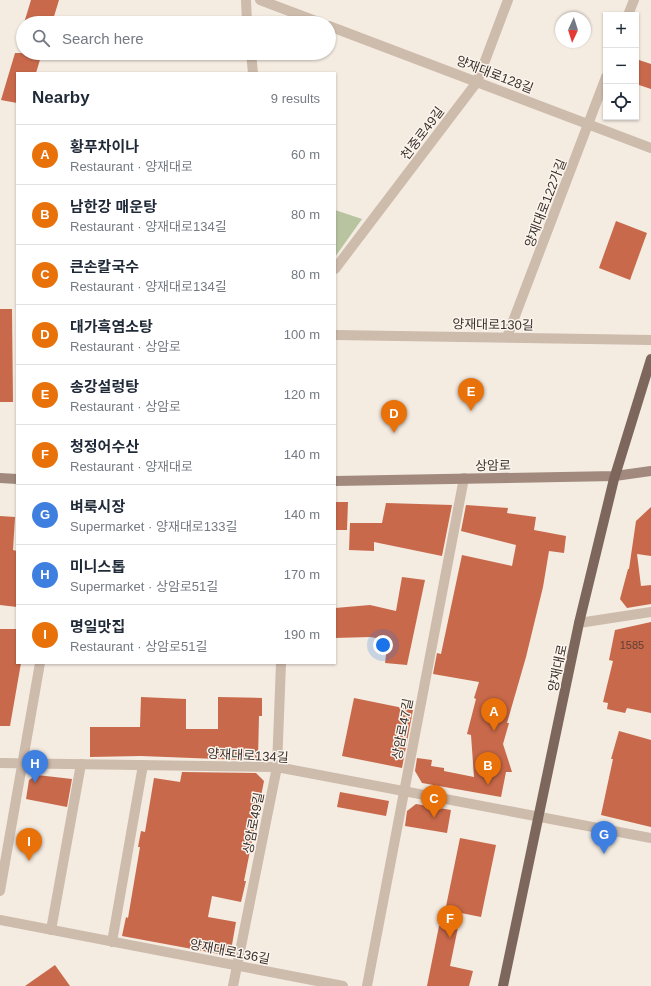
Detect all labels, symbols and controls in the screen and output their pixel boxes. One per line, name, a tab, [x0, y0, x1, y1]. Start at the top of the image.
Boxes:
north arrow	[555, 12, 591, 48]
map controls	[603, 12, 639, 120]
button: +	[603, 12, 639, 48]
search box	[16, 16, 336, 60]
icon: search	[30, 27, 52, 49]
text: Search here	[62, 30, 144, 47]
button: −	[603, 48, 639, 84]
street label: 양재대로128길	[454, 53, 536, 96]
button: locate	[603, 84, 639, 120]
text: Nearby	[32, 88, 90, 107]
text: 9 results	[271, 91, 320, 106]
street label: 천중로49길	[398, 104, 447, 163]
text: 황푸차이나	[70, 138, 139, 155]
text: A	[40, 147, 50, 162]
text: 60 m	[291, 147, 320, 162]
street label: 양재대로122가길	[522, 157, 569, 249]
text: Restaurant · 양재대로	[70, 159, 193, 174]
text: 남한강 매운탕	[70, 198, 157, 215]
text: B	[40, 207, 50, 222]
text: 80 m	[291, 207, 320, 222]
text: Restaurant · 양재대로134길	[70, 219, 227, 234]
text: 큰손칼국수	[70, 258, 139, 275]
text: C	[40, 267, 50, 282]
text: 80 m	[291, 267, 320, 282]
text: Restaurant · 양재대로134길	[70, 279, 227, 294]
street label: 양재대로130길	[452, 316, 534, 333]
text: 대가흑염소탕	[70, 318, 153, 335]
text: D	[40, 327, 50, 342]
text: 100 m	[284, 327, 320, 342]
text: Restaurant · 상암로	[70, 339, 181, 354]
text: 송강설렁탕	[70, 378, 139, 395]
pin: E	[458, 378, 484, 411]
text: E	[41, 387, 49, 402]
text: 120 m	[284, 387, 320, 402]
text: Restaurant · 상암로	[70, 399, 181, 414]
pin: D	[381, 400, 407, 433]
text: 청정어수산	[70, 438, 139, 455]
text: F	[41, 447, 49, 462]
text: 140 m	[284, 447, 320, 462]
street label: 상암로	[475, 458, 511, 473]
text: Restaurant · 양재대로	[70, 459, 193, 474]
text: 벼룩시장	[70, 498, 125, 515]
text: G	[40, 507, 50, 522]
text: 140 m	[284, 507, 320, 522]
text: Supermarket · 양재대로133길	[70, 519, 237, 534]
text: 미니스톱	[70, 558, 125, 575]
text: H	[40, 567, 50, 582]
text: 170 m	[284, 567, 320, 582]
text: Supermarket · 상암로51길	[70, 579, 218, 594]
text: 명일맛집	[70, 618, 125, 635]
text: I	[43, 627, 47, 642]
text: 190 m	[284, 627, 320, 642]
your location	[373, 635, 393, 655]
text: Restaurant · 상암로51길	[70, 639, 207, 654]
house number: 1585	[620, 639, 644, 651]
street label: 양재대로	[545, 643, 570, 693]
street label: 상암로47길	[389, 697, 416, 761]
pin: A	[481, 698, 507, 731]
street label: 양재대로134길	[207, 746, 289, 765]
pin: H	[22, 750, 48, 783]
pin: B	[475, 752, 501, 785]
pin: C	[421, 785, 447, 818]
street label: 상암로49길	[240, 791, 267, 855]
pin: G	[591, 821, 617, 854]
pin: I	[16, 828, 42, 861]
pin: F	[437, 905, 463, 938]
street label: 양재대로136길	[188, 936, 271, 967]

